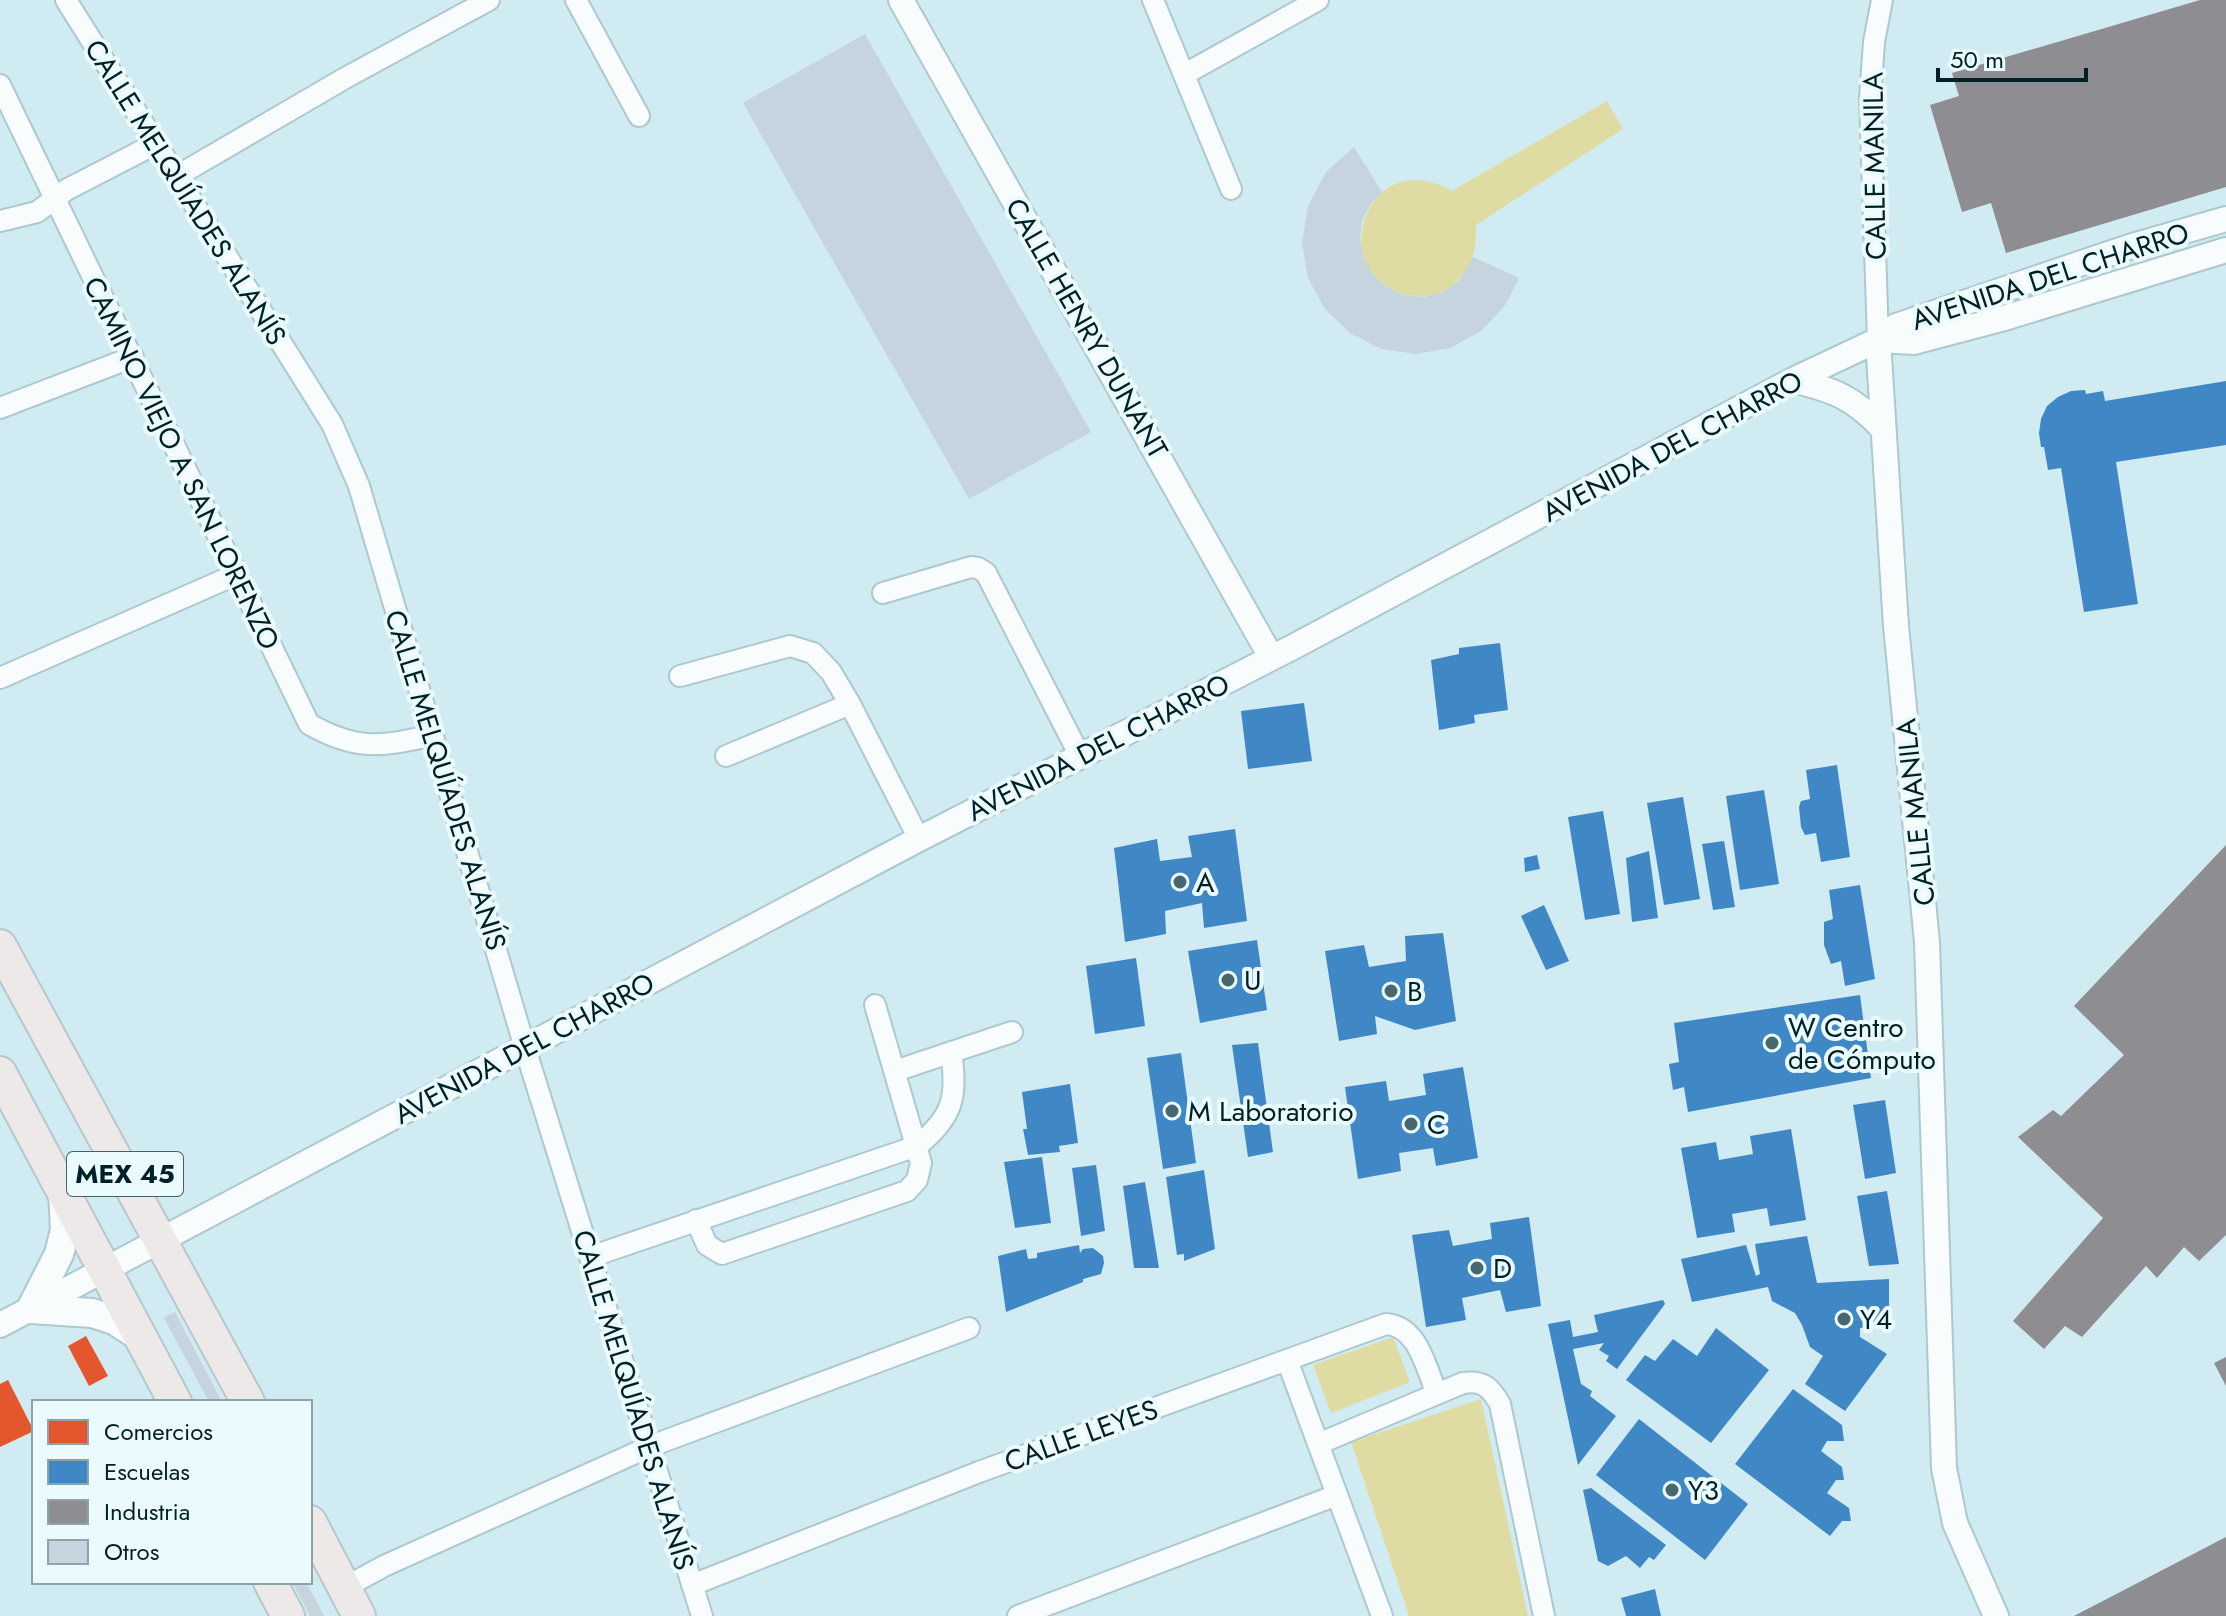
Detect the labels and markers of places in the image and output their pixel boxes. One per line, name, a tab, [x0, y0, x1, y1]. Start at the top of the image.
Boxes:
place label: A	[1196, 862, 1215, 903]
marker: A	[1171, 873, 1189, 891]
place label: U	[1244, 960, 1262, 1001]
marker: U	[1219, 971, 1237, 989]
place label: B	[1407, 971, 1423, 1012]
marker: B	[1382, 982, 1400, 1000]
place label: W Centro de Cómputo	[1788, 1007, 1936, 1080]
marker: W Centro de Cómputo	[1763, 1034, 1781, 1052]
place label: M Laboratorio	[1188, 1091, 1354, 1132]
marker: M Laboratorio	[1163, 1102, 1181, 1120]
place label: C	[1427, 1104, 1446, 1145]
marker: C	[1402, 1115, 1420, 1133]
place label: D	[1493, 1248, 1512, 1289]
marker: D	[1468, 1259, 1486, 1277]
place label: Y4	[1860, 1299, 1892, 1340]
marker: Y4	[1835, 1310, 1853, 1328]
place label: Y3	[1688, 1470, 1719, 1511]
marker: Y3	[1663, 1481, 1681, 1499]

